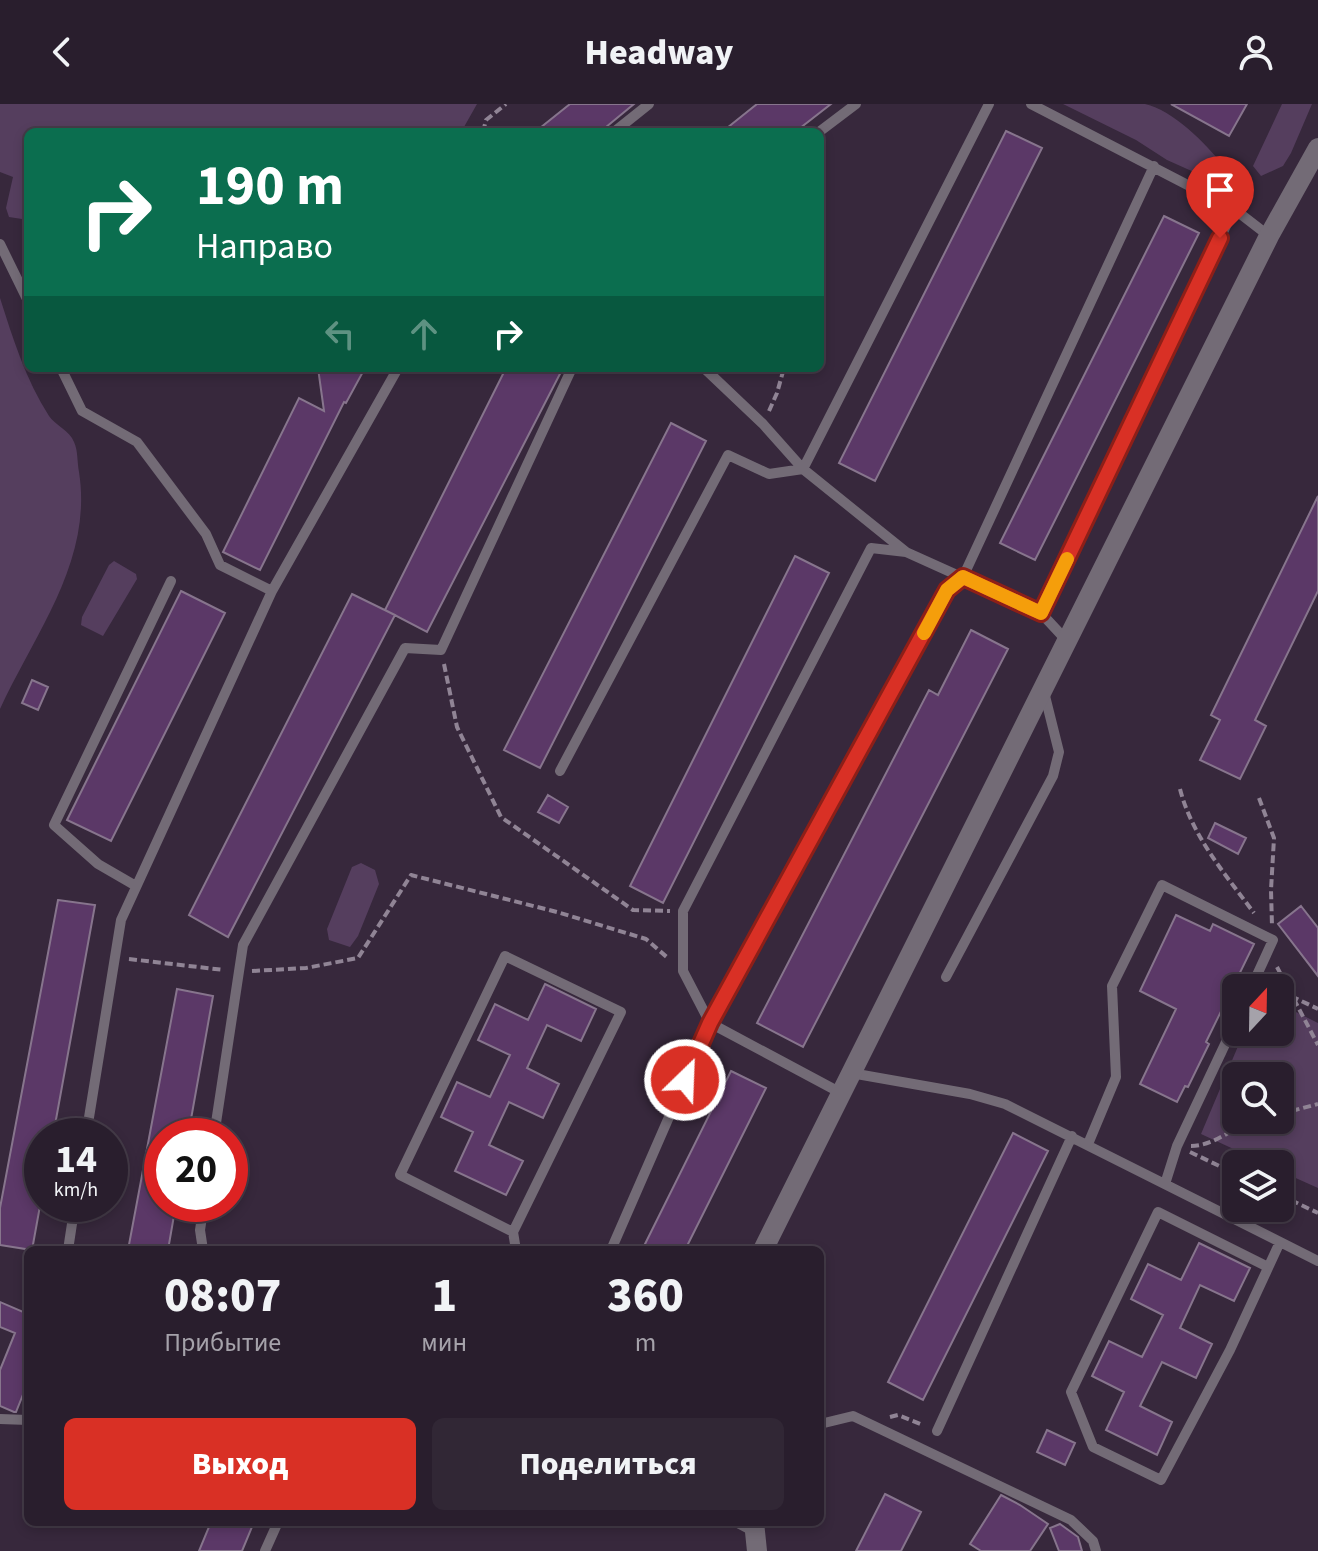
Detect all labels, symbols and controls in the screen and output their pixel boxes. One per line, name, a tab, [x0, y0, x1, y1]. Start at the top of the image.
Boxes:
text: Headway	[585, 27, 734, 78]
icon: back	[40, 30, 84, 74]
icon: person	[1234, 30, 1278, 74]
text: 190 m	[196, 147, 344, 226]
pin	[1186, 156, 1254, 238]
icon: right	[64, 160, 168, 264]
icon: arrive	[1198, 168, 1242, 212]
text: Направо	[196, 221, 333, 272]
icon: left	[318, 312, 362, 356]
icon: ahead	[402, 312, 446, 356]
icon: right	[486, 312, 530, 356]
north arrow	[1222, 974, 1294, 1046]
map controls	[1222, 974, 1294, 1222]
position arrow	[643, 1038, 727, 1122]
button: search	[1222, 1062, 1294, 1134]
speed limit sign: 20	[144, 1118, 248, 1222]
text: 14	[55, 1131, 97, 1188]
button: layers	[1222, 1150, 1294, 1222]
text: km/h	[54, 1176, 98, 1204]
text: 08:07	[164, 1262, 281, 1330]
text: 1	[431, 1262, 457, 1330]
text: 360	[607, 1262, 684, 1330]
text: Прибытие	[164, 1324, 281, 1361]
text: мин	[421, 1324, 467, 1361]
text: m	[635, 1324, 656, 1361]
button: Выход	[64, 1418, 416, 1510]
button: Поделиться	[432, 1418, 784, 1510]

